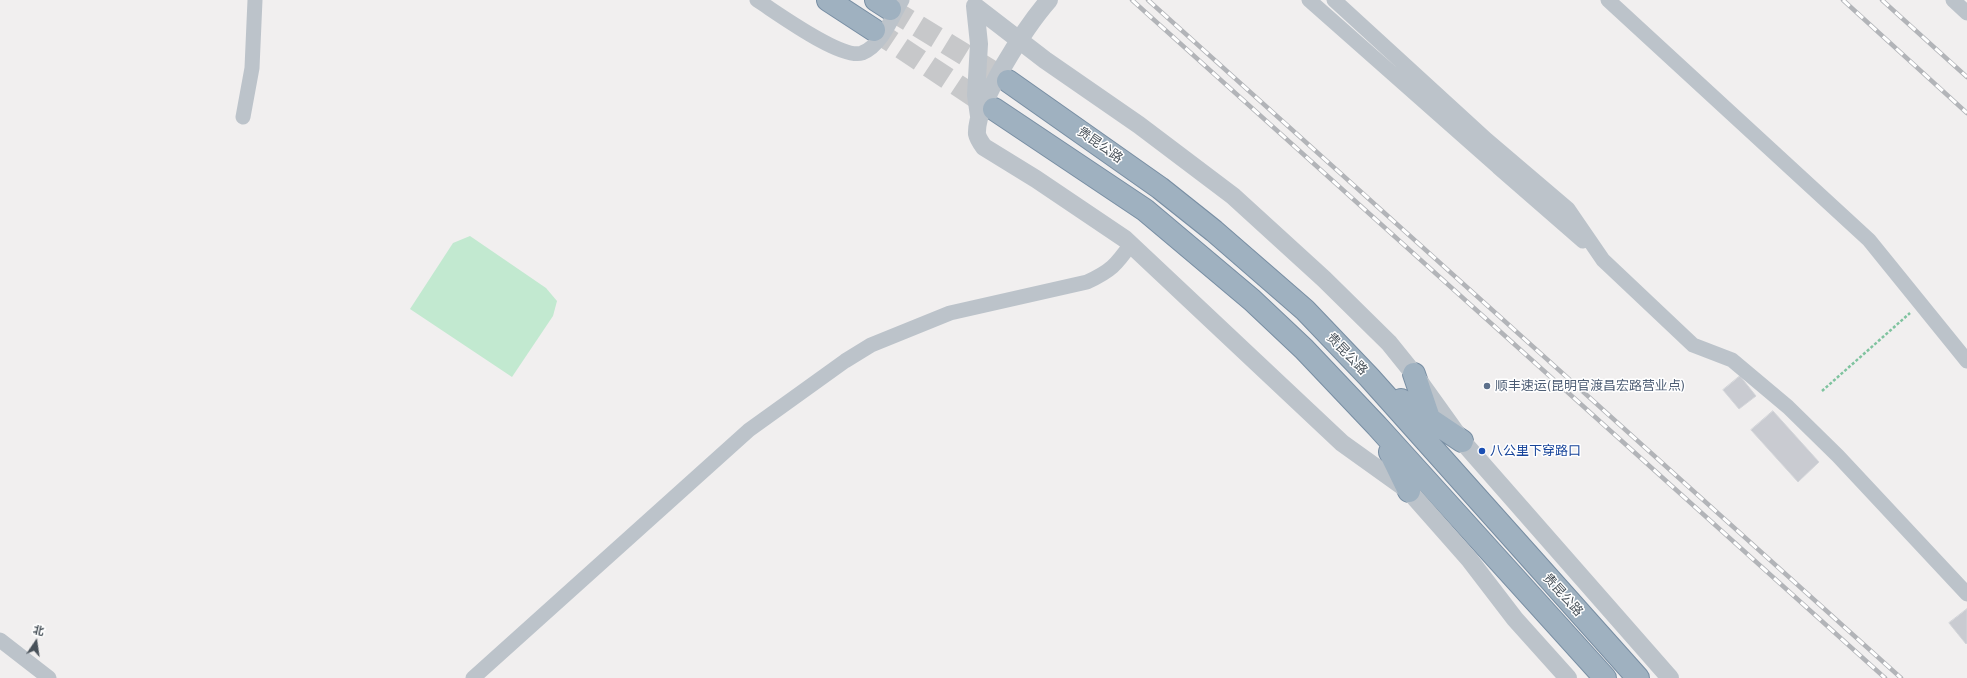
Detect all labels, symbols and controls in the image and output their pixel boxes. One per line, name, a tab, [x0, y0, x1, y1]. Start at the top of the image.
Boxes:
street label: 贵昆公路	[1074, 124, 1126, 166]
street label: 贵昆公路	[1323, 330, 1371, 378]
place label: 顺丰速运(昆明官渡昌宏路营业点)	[1495, 378, 1685, 394]
marker: 顺丰速运(昆明官渡昌宏路营业点)	[1482, 381, 1492, 391]
place label: 八公里下穿路口	[1490, 443, 1581, 459]
marker: 八公里下穿路口	[1477, 446, 1487, 456]
street label: 贵昆公路	[1540, 570, 1586, 620]
north arrow	[16, 622, 56, 662]
text: 北	[32, 623, 45, 637]

